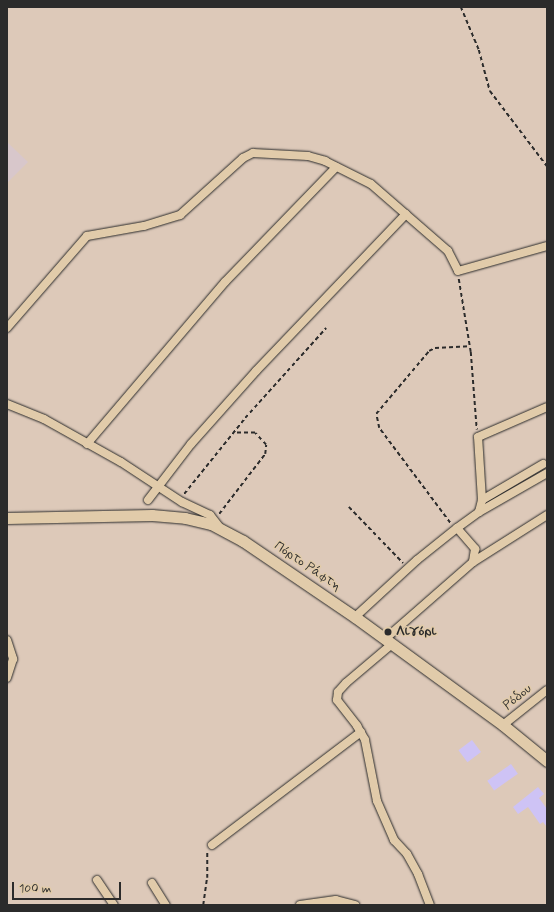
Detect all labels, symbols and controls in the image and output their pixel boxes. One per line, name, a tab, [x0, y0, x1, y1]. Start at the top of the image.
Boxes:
street label: Πόρτο Ράφτη	[271, 539, 343, 595]
place label: Λιγόρι	[396, 624, 436, 640]
marker: Λιγόρι	[383, 627, 393, 637]
street label: Ρόδου	[501, 682, 535, 714]
scale bar	[14, 874, 123, 900]
text: 100 m	[19, 881, 51, 897]

